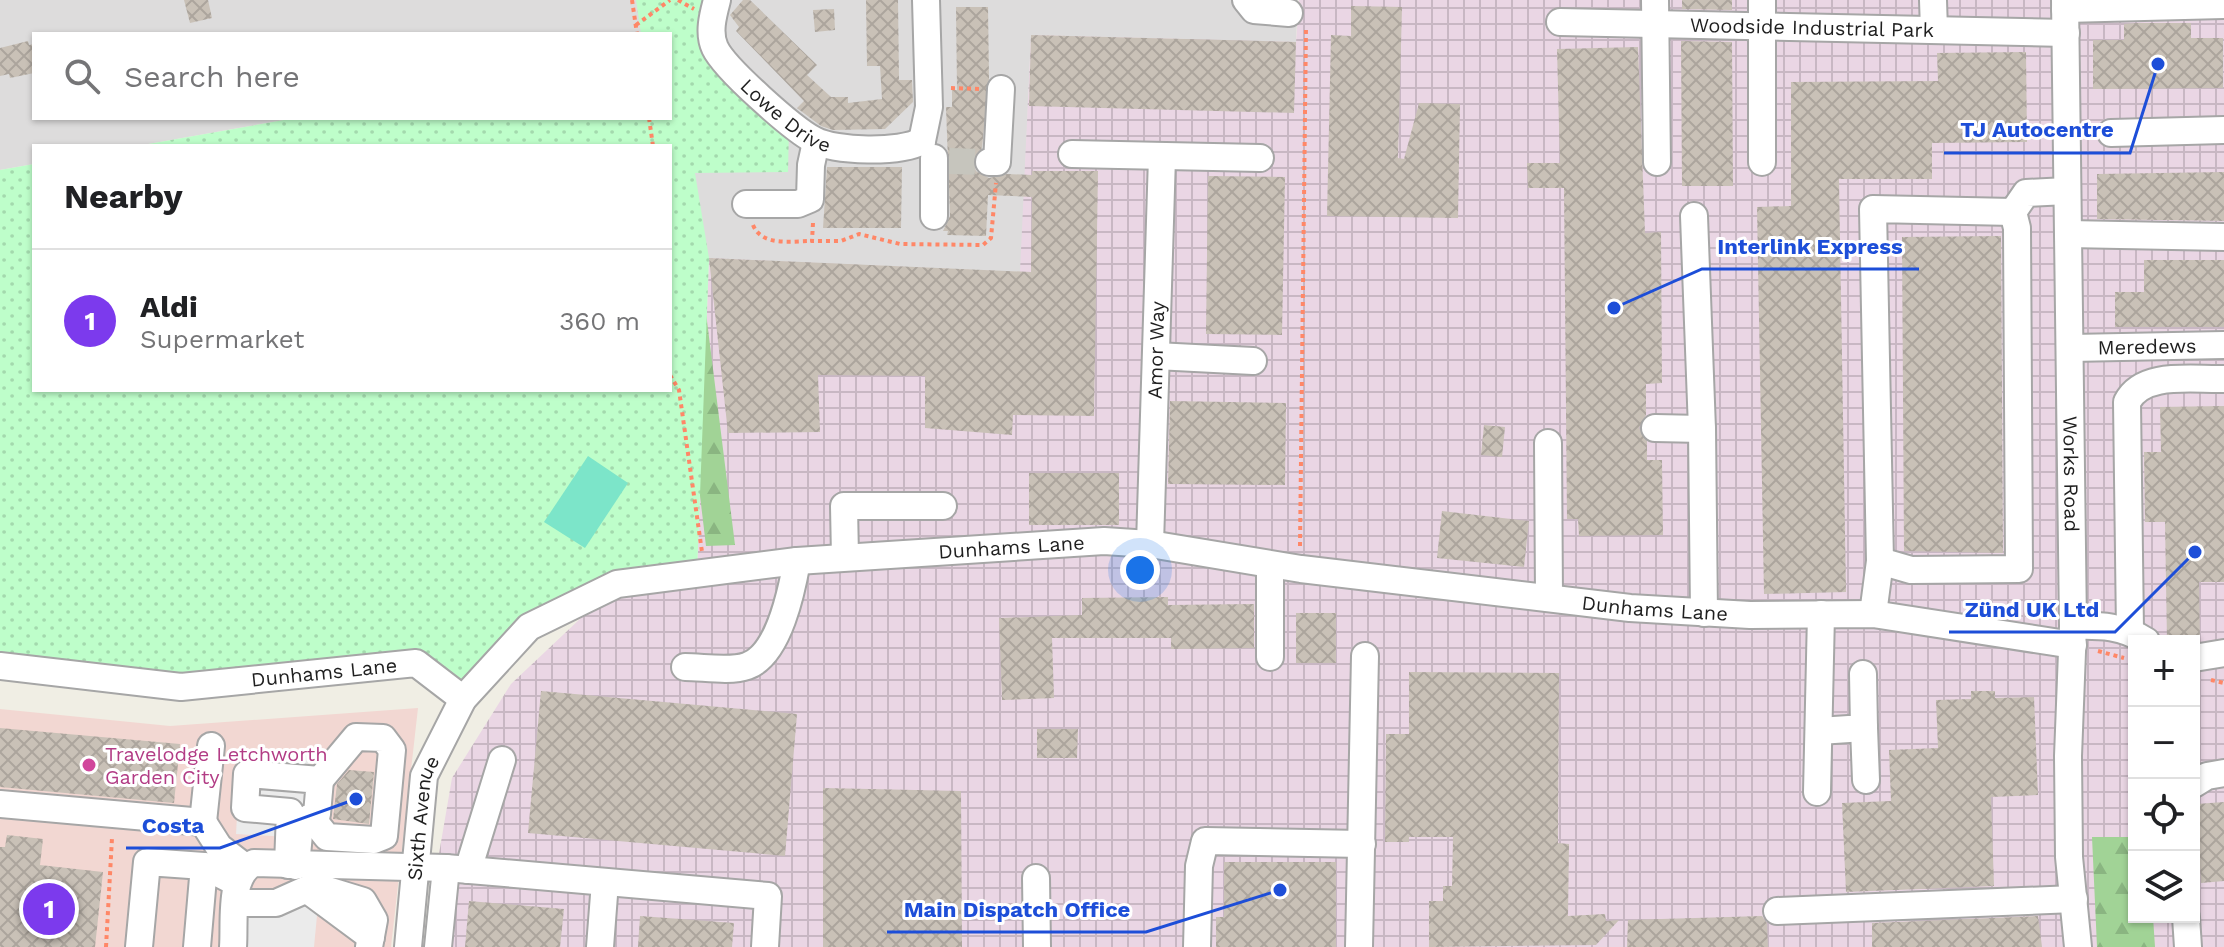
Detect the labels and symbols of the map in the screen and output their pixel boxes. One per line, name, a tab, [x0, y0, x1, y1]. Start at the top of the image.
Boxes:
street label: Woodside Industrial Park	[1690, 13, 1934, 42]
street label: Lowe Drive	[736, 74, 833, 157]
callout: TJ Autocentre	[1944, 107, 2130, 153]
text: TJ Autocentre	[1960, 117, 2114, 142]
callout: Interlink Express	[1702, 223, 1919, 269]
text: Interlink Express	[1717, 234, 1903, 259]
street label: Amor Way	[1143, 300, 1170, 399]
street label: Meredews	[2097, 334, 2197, 359]
street label: Works Road	[2058, 416, 2084, 532]
street label: Dunhams Lane	[938, 530, 1085, 564]
your location	[1120, 550, 1160, 590]
callout: Zünd UK Ltd	[1949, 586, 2115, 632]
street label: Dunhams Lane	[1580, 590, 1729, 626]
text: Zünd UK Ltd	[1965, 597, 2099, 622]
street label: Dunhams Lane	[250, 653, 398, 692]
place label: Travelodge Letchworth Garden City	[105, 742, 328, 789]
street label: Sixth Avenue	[402, 751, 444, 882]
marker: Travelodge Letchworth Garden City	[80, 756, 98, 774]
callout: Costa	[126, 802, 220, 848]
text: Costa	[142, 813, 204, 838]
pin: 1	[23, 879, 75, 939]
callout: Main Dispatch Office	[887, 886, 1146, 932]
text: Main Dispatch Office	[904, 897, 1130, 922]

